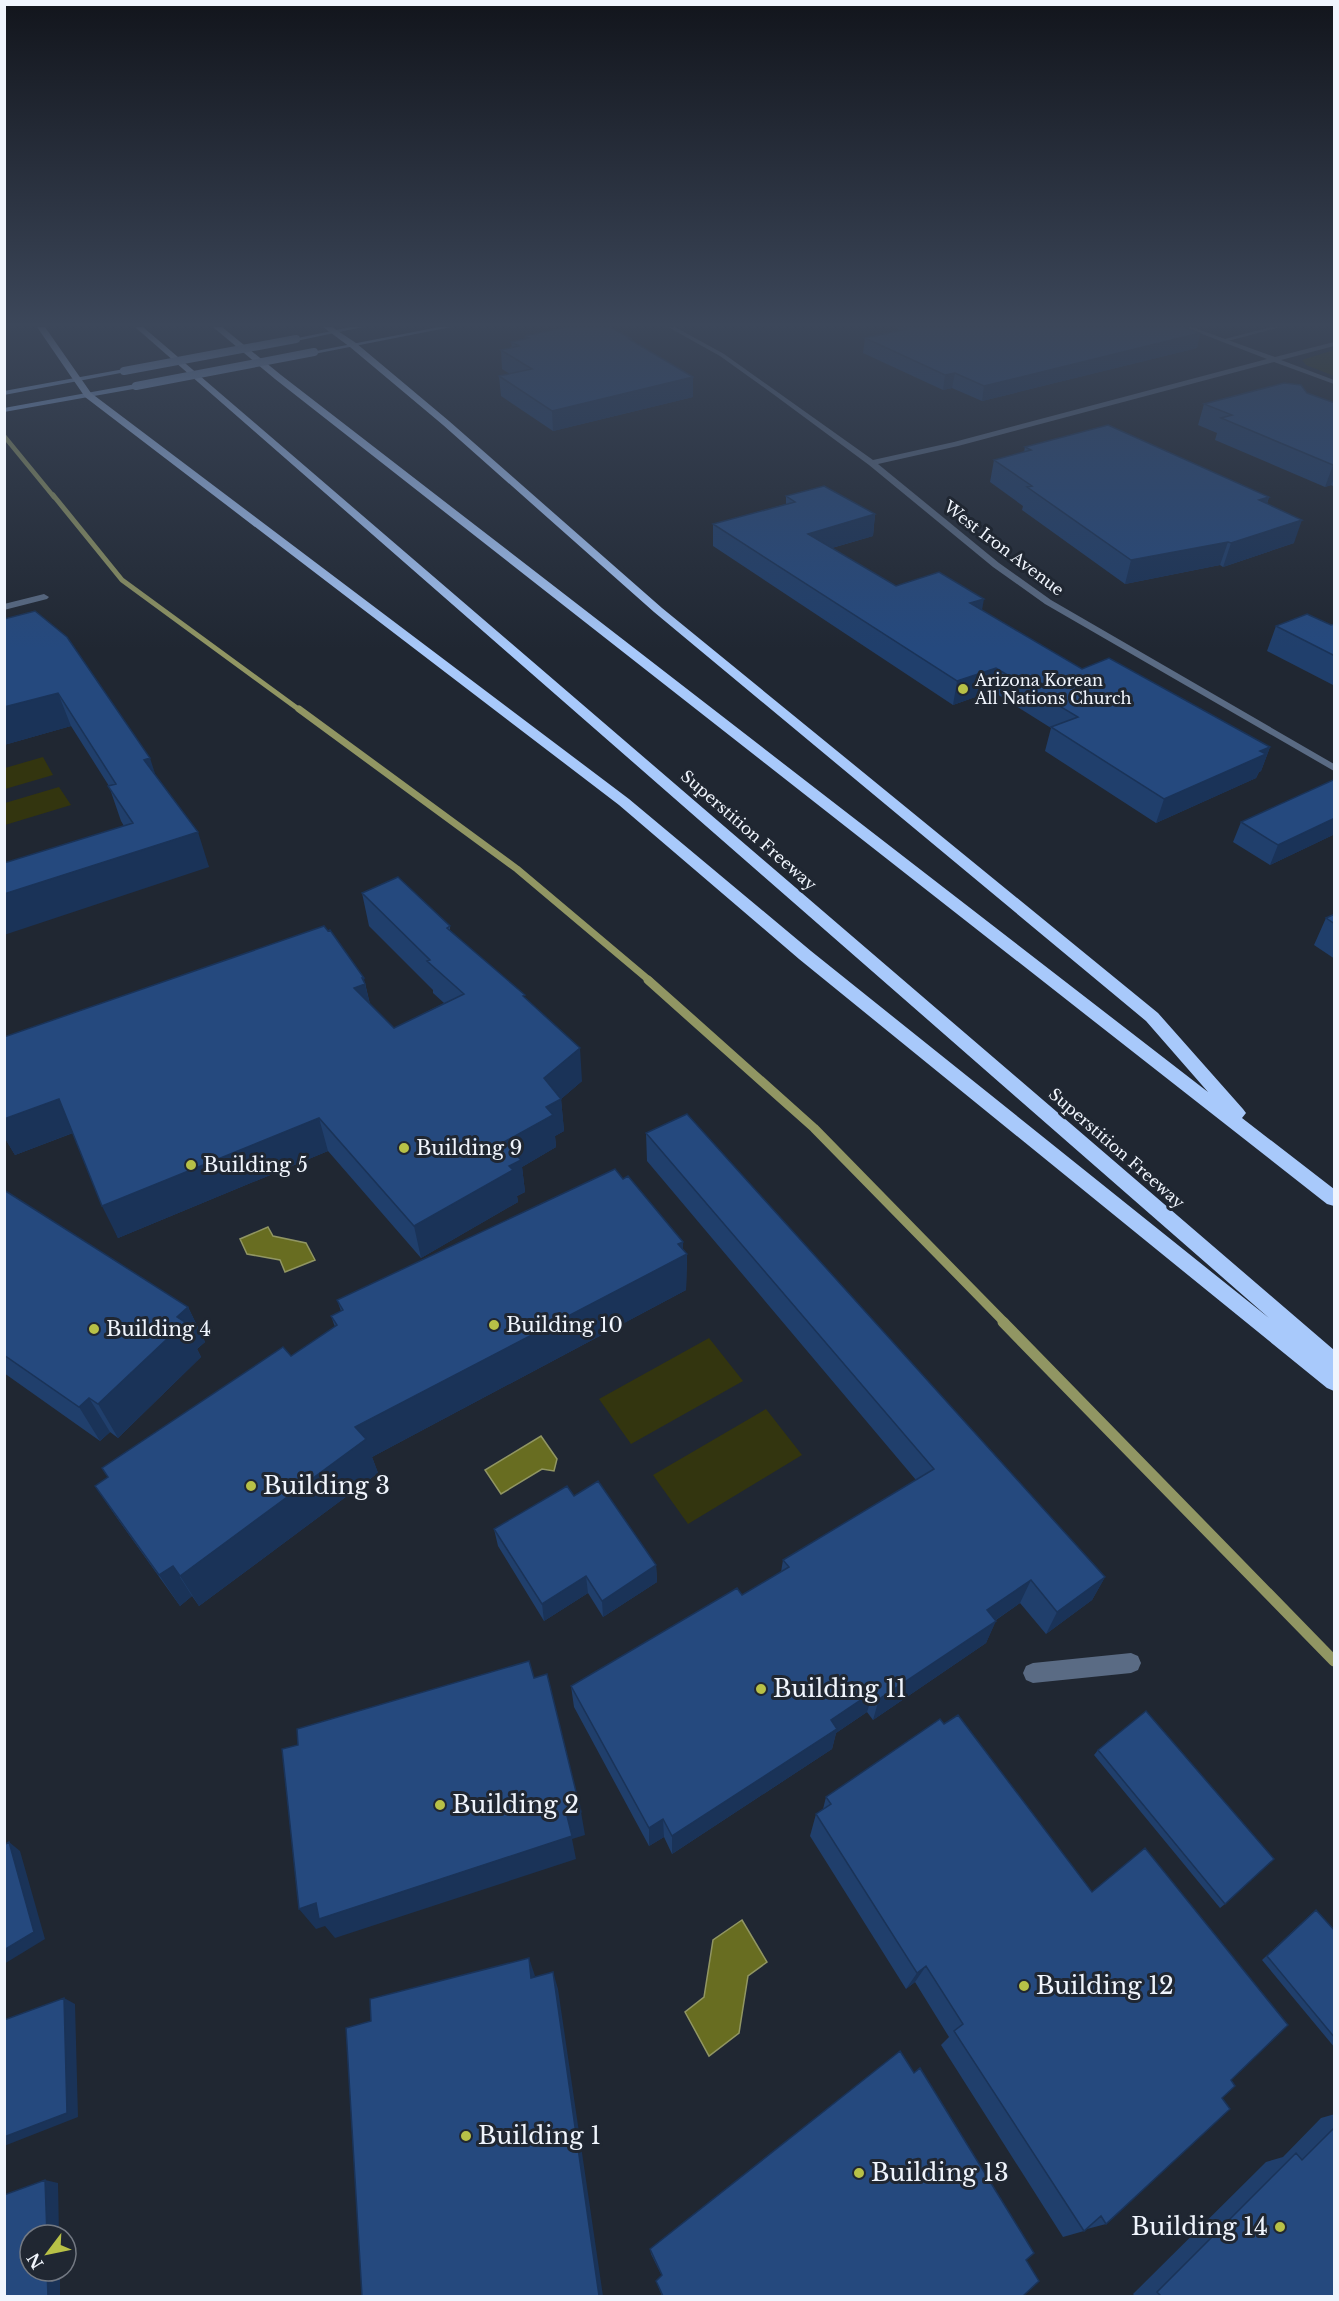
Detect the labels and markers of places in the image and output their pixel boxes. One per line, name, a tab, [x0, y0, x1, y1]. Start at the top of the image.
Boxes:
place label: Arizona Korean All Nations Church	[974, 670, 1132, 708]
marker: Arizona Korean All Nations Church	[956, 682, 970, 696]
place label: Building 9	[416, 1136, 522, 1160]
marker: Building 9	[397, 1141, 411, 1155]
place label: Building 5	[203, 1153, 308, 1177]
marker: Building 5	[184, 1158, 198, 1172]
place label: Building 10	[506, 1313, 623, 1337]
place label: Building 4	[106, 1317, 211, 1341]
marker: Building 10	[487, 1318, 501, 1332]
marker: Building 4	[87, 1322, 101, 1336]
place label: Building 3	[263, 1471, 390, 1500]
marker: Building 3	[244, 1479, 258, 1493]
place label: Building 11	[773, 1674, 907, 1703]
marker: Building 11	[754, 1682, 768, 1696]
place label: Building 2	[452, 1790, 579, 1819]
marker: Building 2	[433, 1798, 447, 1812]
place label: Building 12	[1036, 1971, 1174, 2000]
marker: Building 12	[1017, 1979, 1031, 1993]
place label: Building 1	[478, 2121, 601, 2150]
marker: Building 1	[459, 2129, 473, 2143]
place label: Building 13	[871, 2158, 1009, 2187]
marker: Building 13	[852, 2166, 866, 2180]
place label: Building 14	[1131, 2212, 1268, 2241]
marker: Building 14	[1273, 2220, 1287, 2234]

